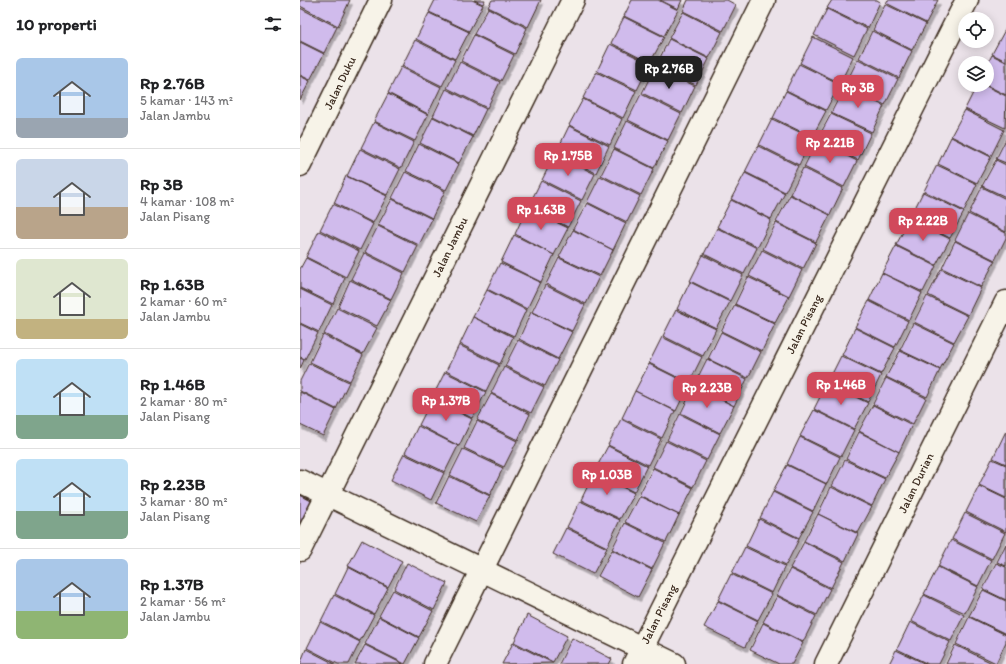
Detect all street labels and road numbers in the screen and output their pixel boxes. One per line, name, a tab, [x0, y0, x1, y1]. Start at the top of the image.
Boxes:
street label: Jalan Duku	[321, 54, 359, 112]
street label: Jalan Jambu	[429, 214, 471, 279]
street label: Jalan Pisang	[783, 291, 825, 356]
street label: Jalan Durian	[895, 451, 937, 515]
street label: Jalan Pisang	[638, 581, 680, 646]

